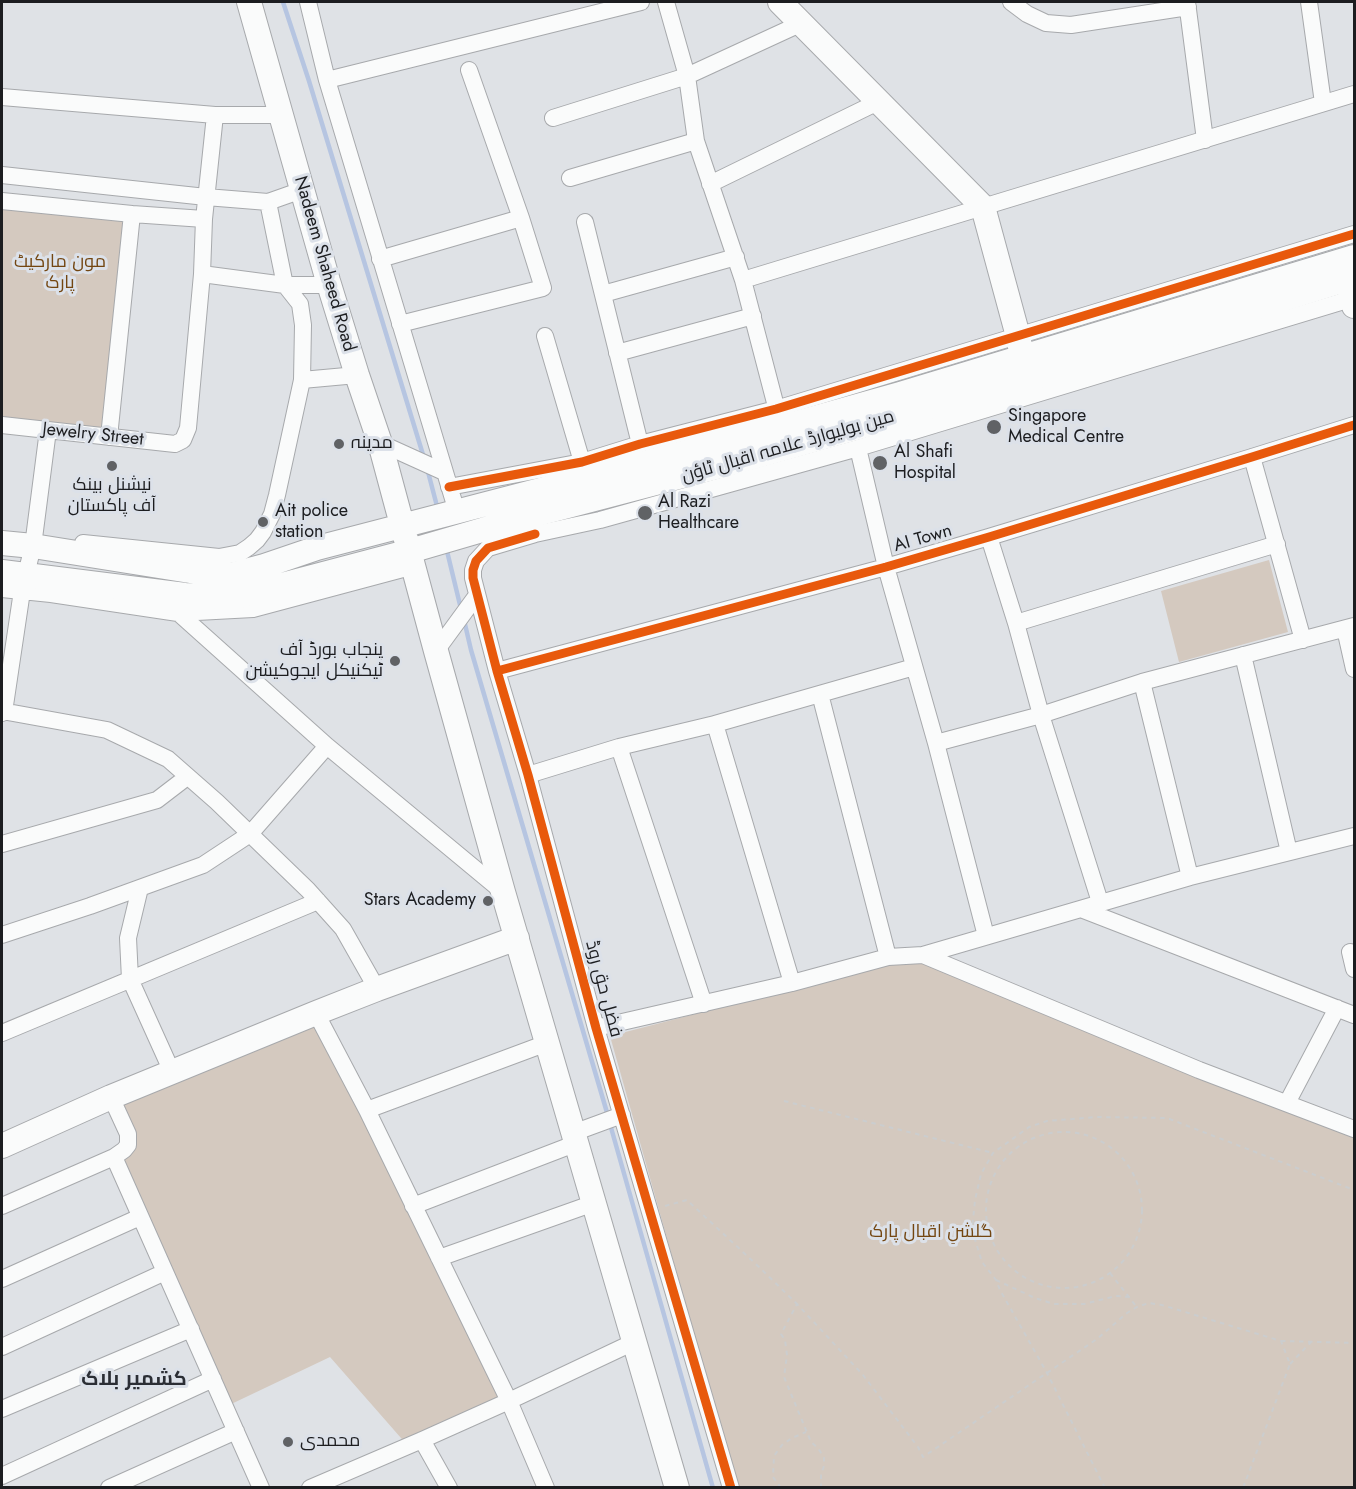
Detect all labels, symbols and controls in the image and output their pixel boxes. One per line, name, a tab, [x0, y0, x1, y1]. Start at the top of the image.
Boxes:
street label: Nadeem Shaheed Road	[289, 174, 359, 354]
park label: مون مارکیٹ پارک	[14, 252, 106, 294]
street label: مین بولیوارڈ علامہ اقبال ٹاؤن	[679, 406, 897, 488]
place label: Singapore Medical Centre	[1008, 406, 1124, 448]
marker: Singapore Medical Centre	[985, 418, 1003, 436]
street label: Jewelry Street	[41, 419, 145, 451]
place label: مدینہ	[351, 433, 393, 455]
marker: مدینہ	[332, 437, 346, 451]
place label: Al Shafi Hospital	[894, 442, 956, 484]
marker: Al Shafi Hospital	[871, 454, 889, 472]
marker: نیشنل بینک آف پاکستان	[105, 459, 119, 473]
place label: نیشنل بینک آف پاکستان	[68, 475, 156, 518]
place label: Al Razi Healthcare	[658, 492, 739, 534]
place label: Ait police station	[275, 501, 348, 544]
marker: Al Razi Healthcare	[636, 504, 654, 522]
marker: Ait police station	[256, 515, 270, 529]
street label: AI Town	[891, 520, 955, 558]
place label: پنجاب بورڈ آف ٹیکنیکل ایجوکیشن	[245, 640, 383, 682]
marker: پنجاب بورڈ آف ٹیکنیکل ایجوکیشن	[388, 654, 402, 668]
place label: Stars Academy	[364, 890, 476, 912]
marker: Stars Academy	[481, 894, 495, 908]
street label: فضل حق روڈ	[580, 938, 626, 1040]
park label: گلشنِ اقبال پارک	[869, 1222, 993, 1244]
district label: کشمیر بلاک	[81, 1368, 187, 1392]
place label: محمدی	[300, 1431, 360, 1453]
marker: محمدی	[281, 1435, 295, 1449]

